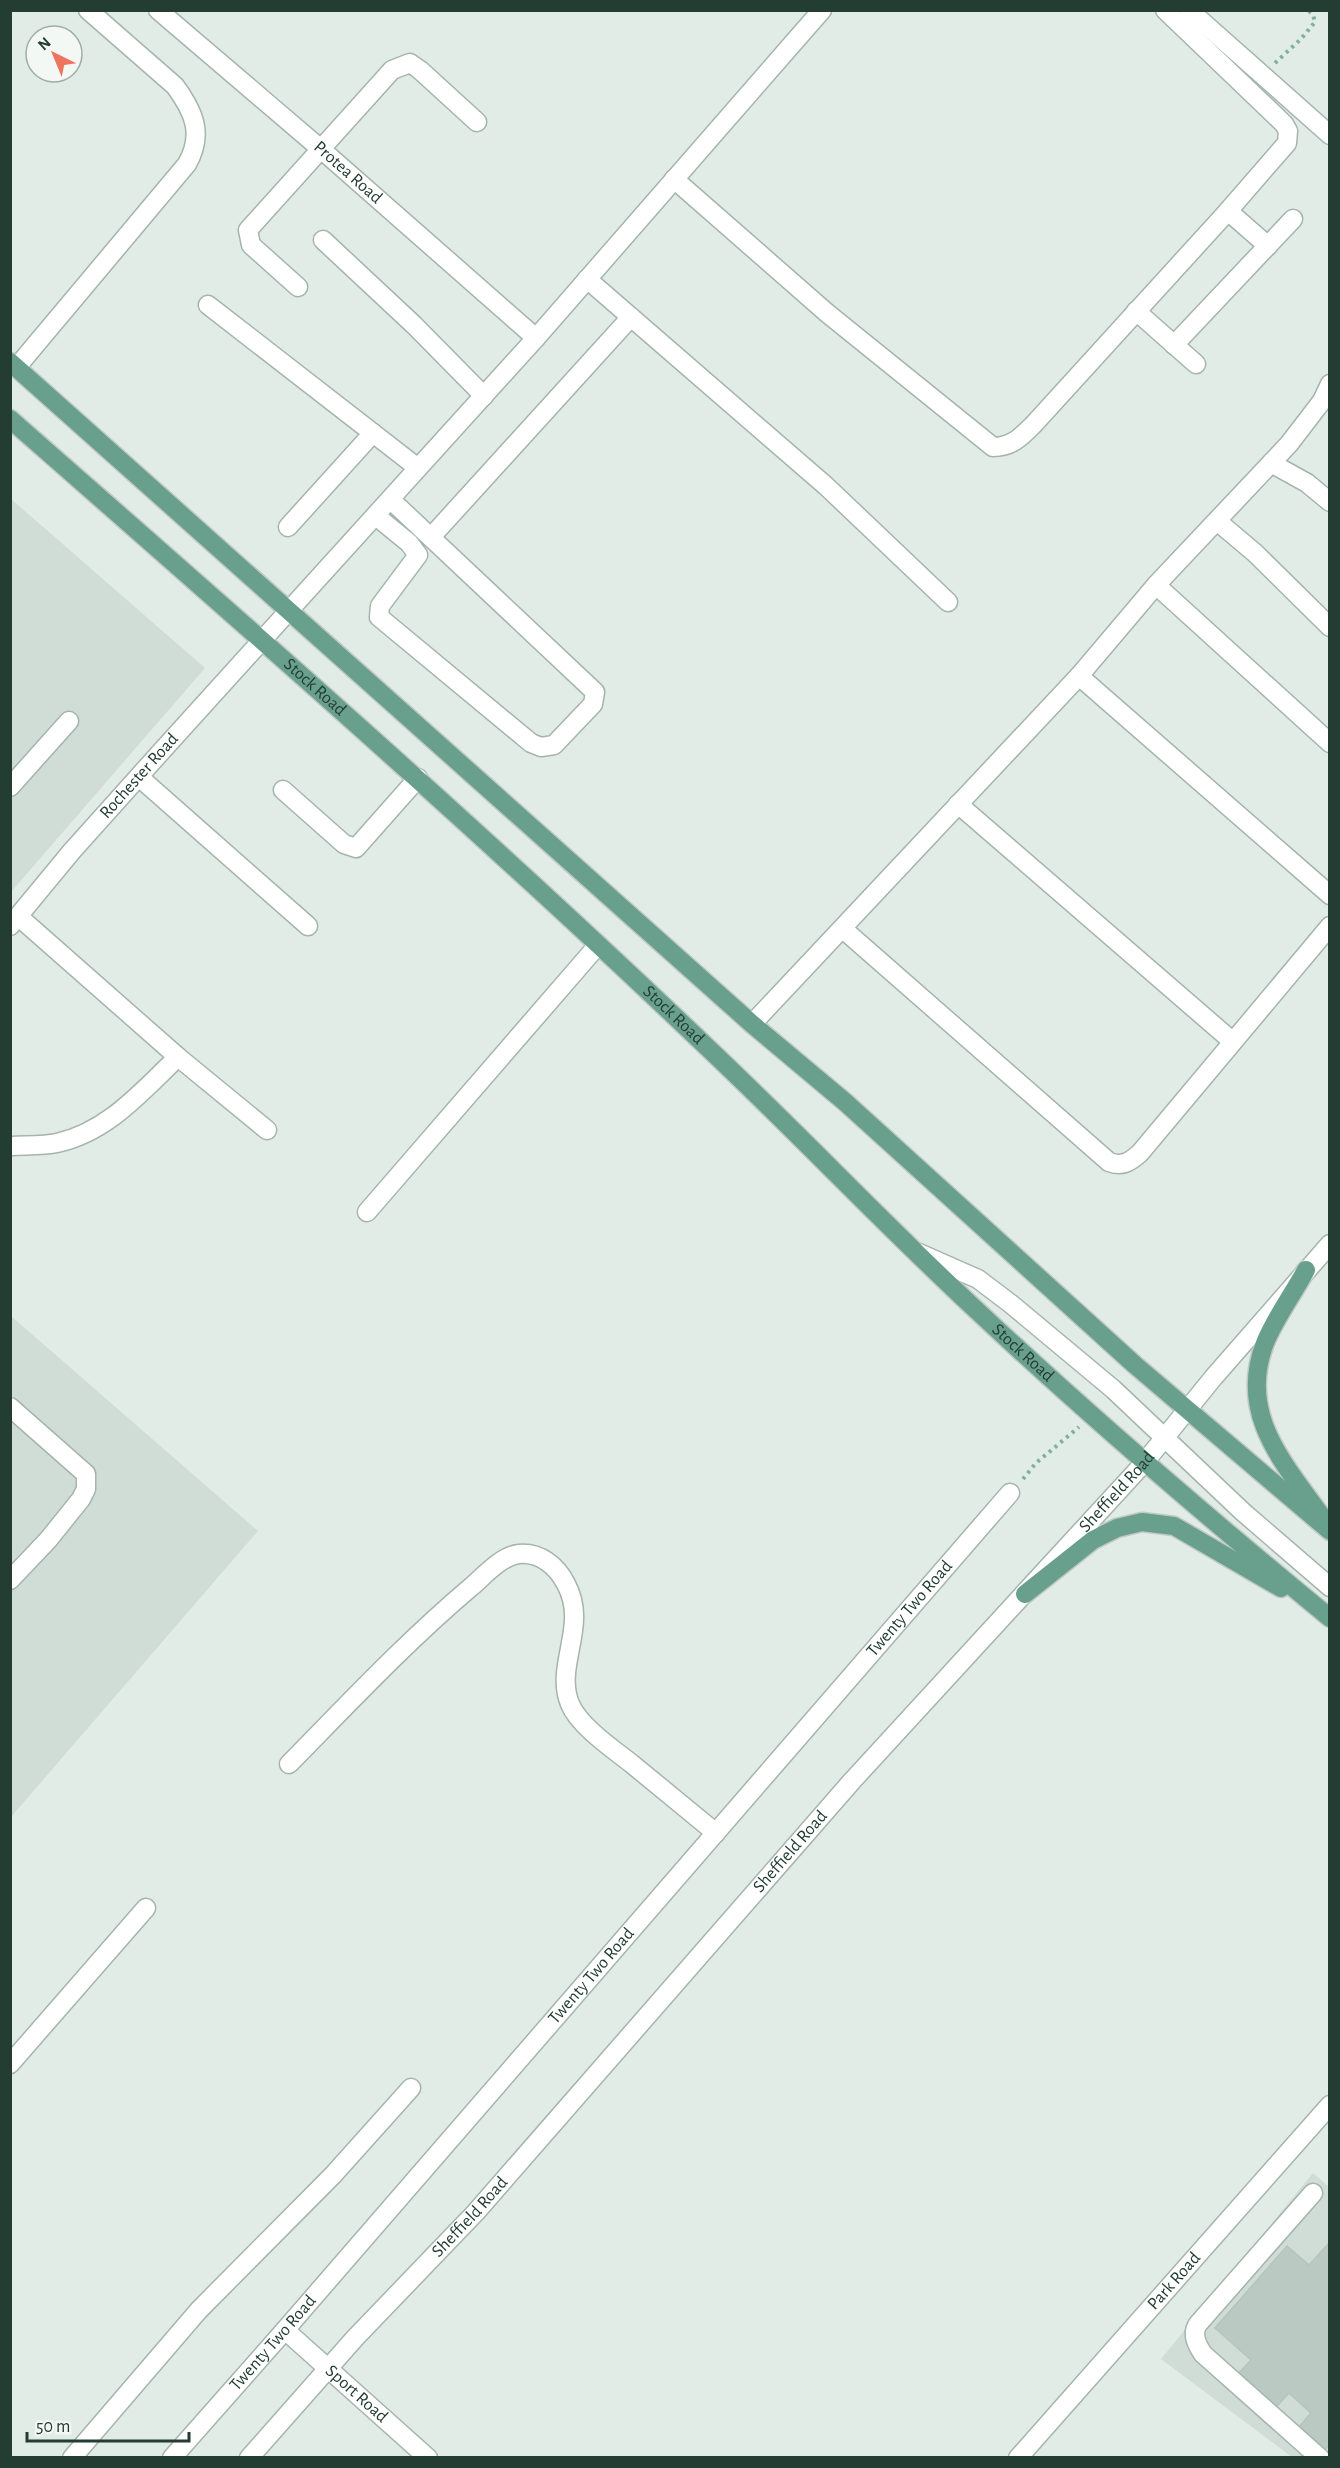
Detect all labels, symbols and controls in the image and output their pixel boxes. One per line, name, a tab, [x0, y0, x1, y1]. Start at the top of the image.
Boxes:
north arrow	[24, 24, 84, 84]
text: N	[35, 34, 54, 53]
street label: Protea Road	[310, 138, 386, 207]
street label: Stock Road	[280, 655, 349, 720]
street label: Rochester Road	[96, 730, 182, 822]
street label: Stock Road	[639, 982, 707, 1048]
street label: Stock Road	[988, 1320, 1057, 1386]
street label: Sheffield Road	[1076, 1448, 1158, 1536]
street label: Twenty Two Road	[863, 1557, 956, 1660]
street label: Sheffield Road	[750, 1807, 831, 1896]
street label: Twenty Two Road	[545, 1925, 638, 2028]
street label: Sheffield Road	[429, 2173, 511, 2261]
street label: Park Road	[1144, 2249, 1204, 2313]
street label: Twenty Two Road	[227, 2292, 320, 2395]
street label: Sport Road	[322, 2362, 391, 2426]
scale bar	[27, 2405, 189, 2443]
text: 50 m	[36, 2418, 70, 2436]

